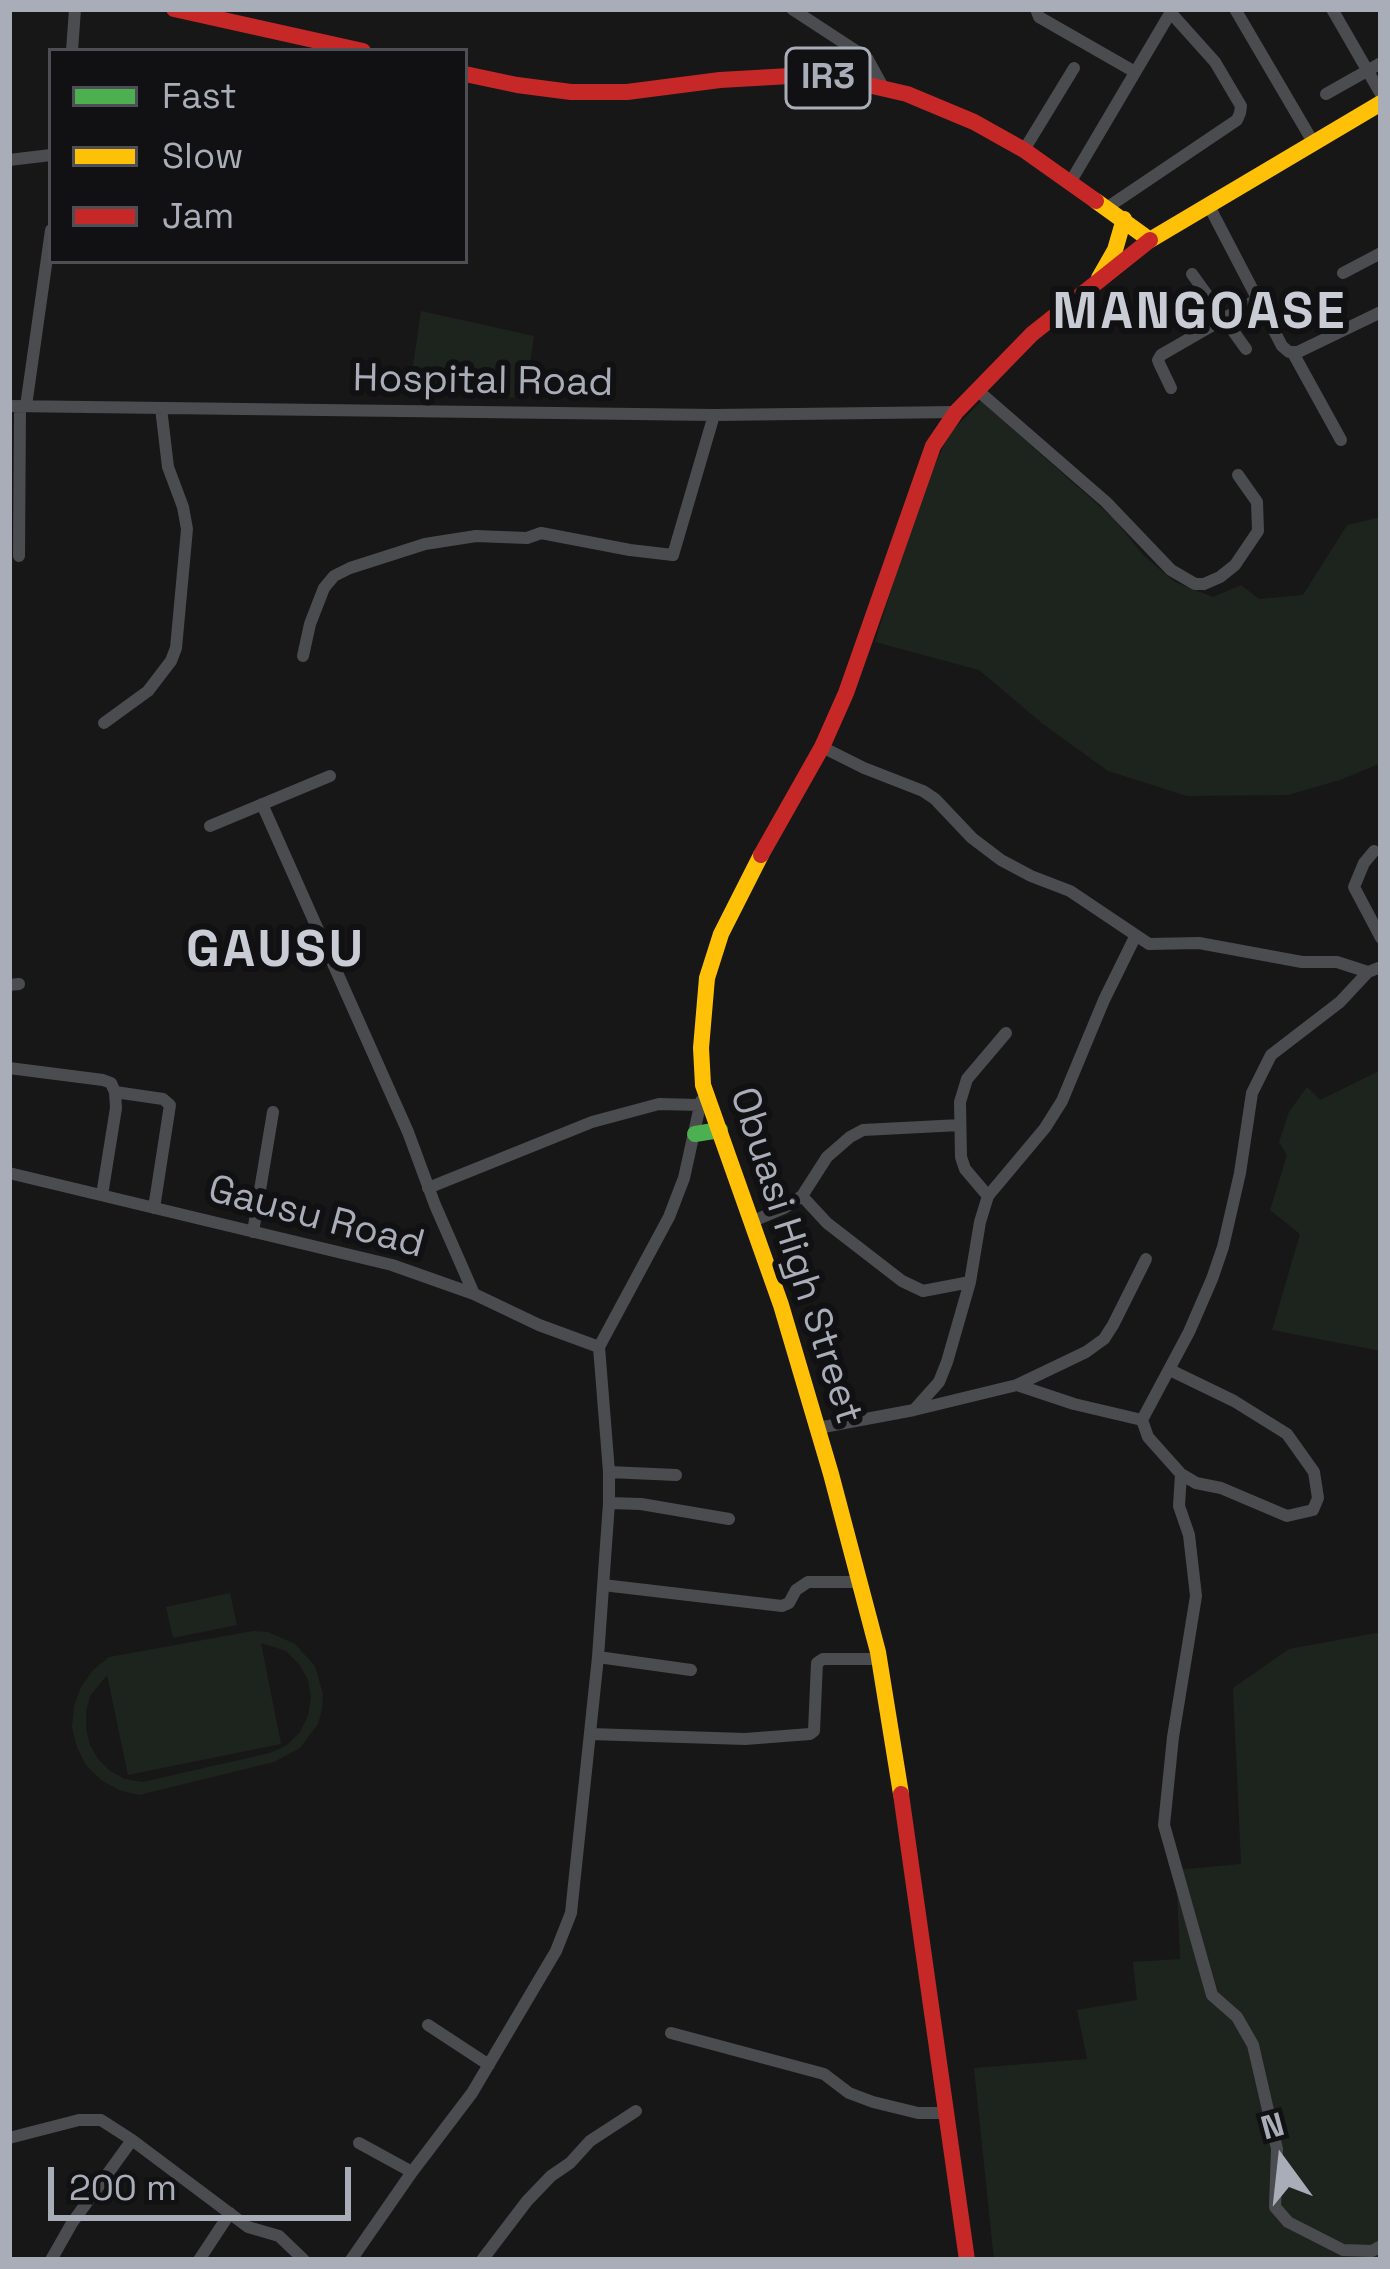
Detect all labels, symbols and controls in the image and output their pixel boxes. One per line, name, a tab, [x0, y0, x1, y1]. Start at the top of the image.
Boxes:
legend	[48, 48, 468, 264]
road number: IR3	[786, 48, 870, 108]
text: Fast	[162, 73, 237, 119]
text: Slow	[162, 133, 244, 179]
text: Jam	[162, 193, 234, 239]
district label: MANGOASE	[1053, 283, 1347, 345]
street label: Hospital Road	[352, 356, 614, 408]
district label: GAUSU	[186, 921, 366, 983]
street label: Obuasi High Street	[719, 1082, 871, 1430]
street label: Gausu Road	[203, 1167, 429, 1269]
north arrow	[1222, 2101, 1342, 2221]
text: N	[1257, 2103, 1289, 2149]
scale bar	[54, 2143, 357, 2217]
text: 200 m	[69, 2165, 177, 2211]

